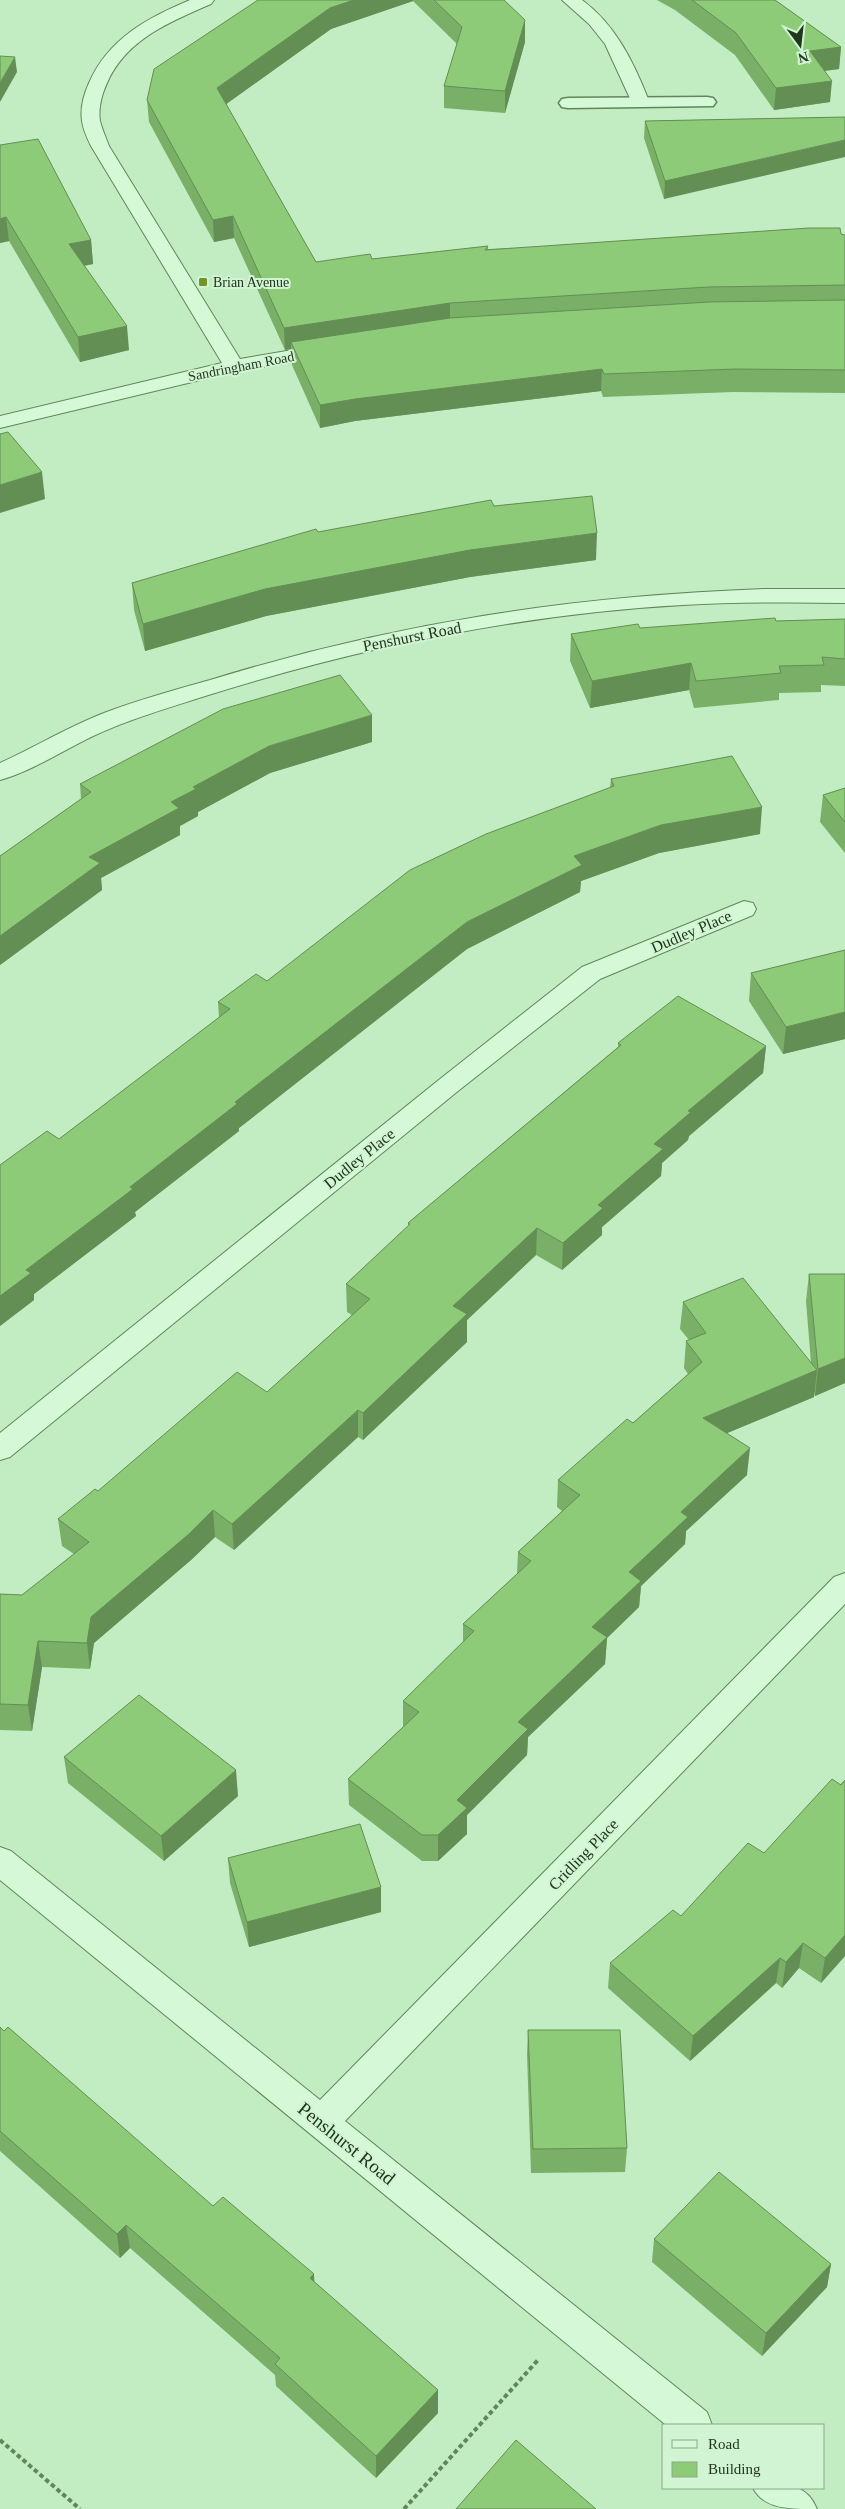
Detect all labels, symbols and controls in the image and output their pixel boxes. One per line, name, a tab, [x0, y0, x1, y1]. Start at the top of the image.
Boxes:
north arrow	[775, 20, 825, 70]
text: N	[796, 49, 810, 66]
place label: Brian Avenue	[213, 275, 289, 290]
marker: Brian Avenue	[197, 276, 209, 288]
street label: Sandringham Road	[187, 349, 295, 384]
street label: Penshurst Road	[361, 619, 463, 654]
street label: Dudley Place	[648, 907, 734, 957]
street label: Dudley Place	[321, 1125, 399, 1193]
street label: Cridling Place	[545, 1815, 622, 1894]
street label: Penshurst Road	[294, 2098, 400, 2189]
legend	[662, 2424, 825, 2489]
text: Road	[708, 2436, 740, 2452]
text: Building	[708, 2461, 761, 2477]

